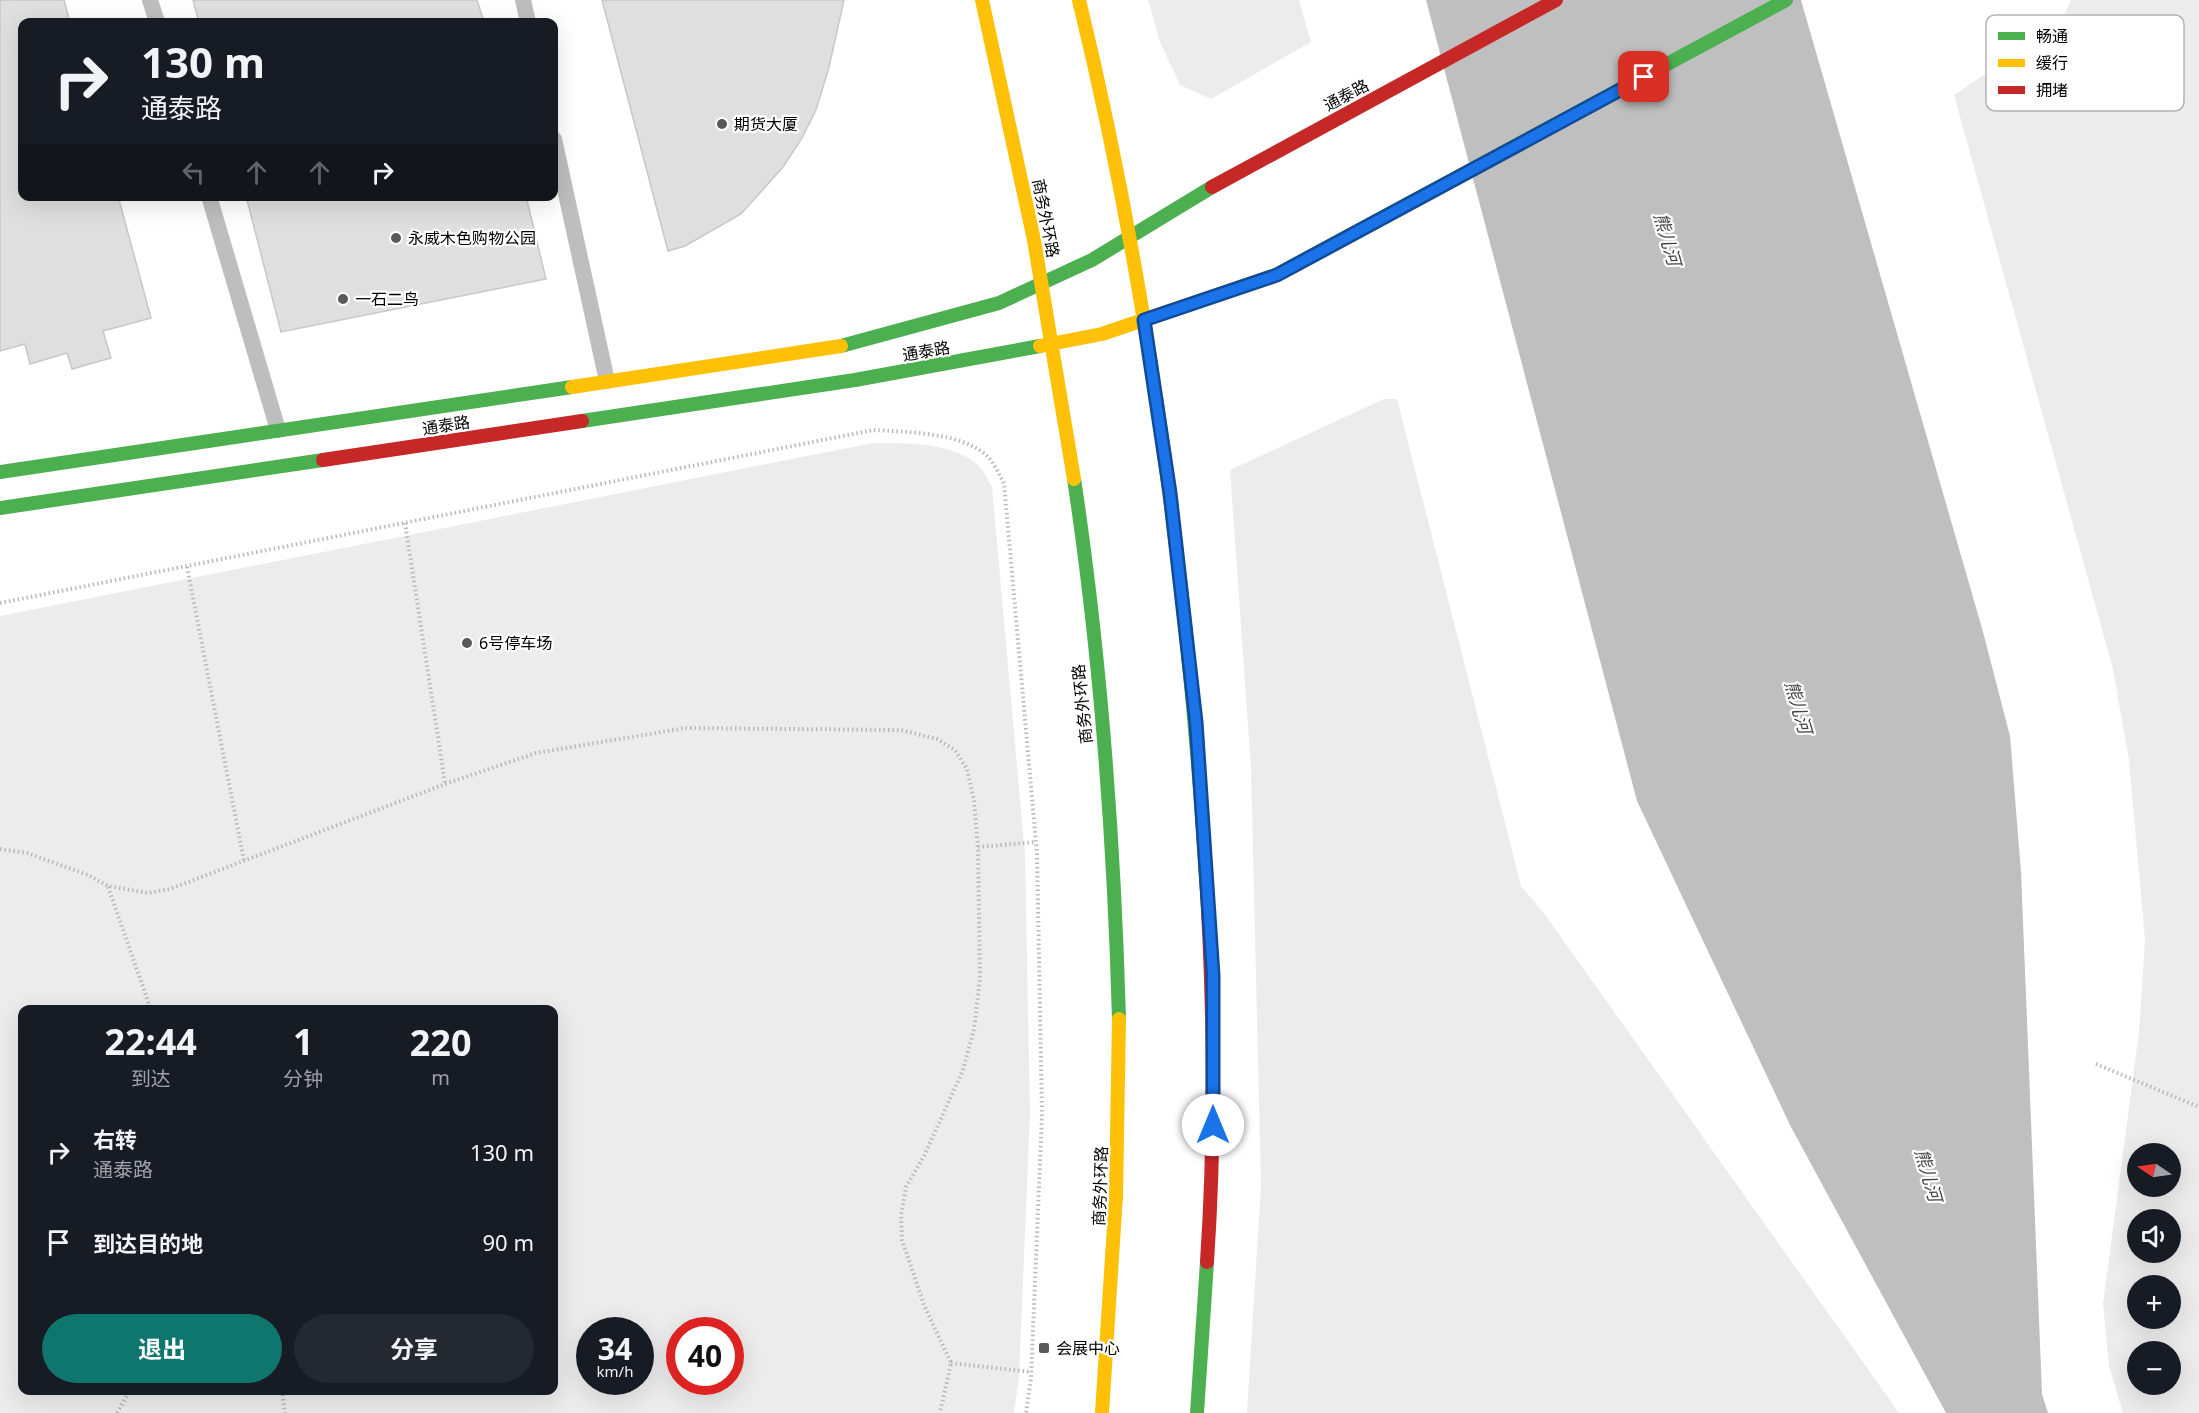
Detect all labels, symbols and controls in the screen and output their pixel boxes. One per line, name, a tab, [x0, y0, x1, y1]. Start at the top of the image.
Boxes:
legend	[1986, 15, 2184, 111]
text: 畅通	[2036, 25, 2068, 47]
text: 130 m	[141, 33, 265, 90]
icon: right	[42, 42, 120, 120]
pin	[1618, 51, 1669, 102]
text: 缓行	[2036, 52, 2068, 74]
icon: arrive	[1627, 60, 1660, 93]
street label: 通泰路	[1320, 74, 1372, 116]
text: 拥堵	[2036, 79, 2068, 101]
text: 通泰路	[141, 89, 222, 126]
place label: 期货大厦	[734, 113, 798, 135]
marker: 期货大厦	[715, 117, 729, 131]
icon: left	[177, 156, 210, 189]
icon: ahead	[240, 156, 273, 189]
icon: ahead	[303, 156, 336, 189]
icon: right	[366, 156, 399, 189]
street label: 商务外环路	[1028, 177, 1064, 259]
water label: 熊儿河	[1649, 210, 1688, 271]
place label: 永威木色购物公园	[408, 227, 536, 249]
marker: 永威木色购物公园	[389, 231, 403, 245]
place label: 一石二鸟	[355, 288, 419, 310]
marker: 一石二鸟	[336, 292, 350, 306]
street label: 通泰路	[900, 336, 952, 366]
street label: 通泰路	[421, 410, 471, 440]
place label: 6号停车场	[479, 632, 552, 654]
marker: 6号停车场	[460, 636, 474, 650]
street label: 商务外环路	[1067, 663, 1097, 745]
water label: 熊儿河	[1780, 678, 1819, 739]
text: 22:44	[104, 1017, 197, 1066]
text: 1	[293, 1017, 314, 1066]
text: 220	[410, 1018, 472, 1067]
text: m	[431, 1064, 450, 1091]
text: 到达	[131, 1065, 171, 1092]
text: 分钟	[283, 1065, 323, 1092]
position arrow	[1181, 1093, 1245, 1157]
text: 右转	[93, 1124, 137, 1154]
icon: right	[42, 1136, 75, 1169]
text: 130 m	[470, 1137, 534, 1167]
north arrow	[2127, 1143, 2181, 1197]
map controls	[2127, 1143, 2181, 1395]
street label: 商务外环路	[1088, 1146, 1112, 1226]
water label: 熊儿河	[1910, 1146, 1949, 1207]
text: 通泰路	[93, 1156, 153, 1183]
button: sound	[2127, 1209, 2181, 1263]
icon: arrive	[42, 1226, 75, 1259]
text: 90 m	[483, 1227, 534, 1257]
text: 到达目的地	[93, 1228, 203, 1258]
button: +	[2127, 1275, 2181, 1329]
button: 退出	[42, 1314, 282, 1383]
button: 分享	[294, 1314, 534, 1383]
speed limit sign: 40	[666, 1317, 744, 1395]
text: 34	[598, 1328, 632, 1369]
place label: 会展中心	[1056, 1337, 1120, 1359]
marker: 会展中心	[1037, 1341, 1051, 1355]
button: −	[2127, 1341, 2181, 1395]
text: km/h	[597, 1361, 633, 1381]

